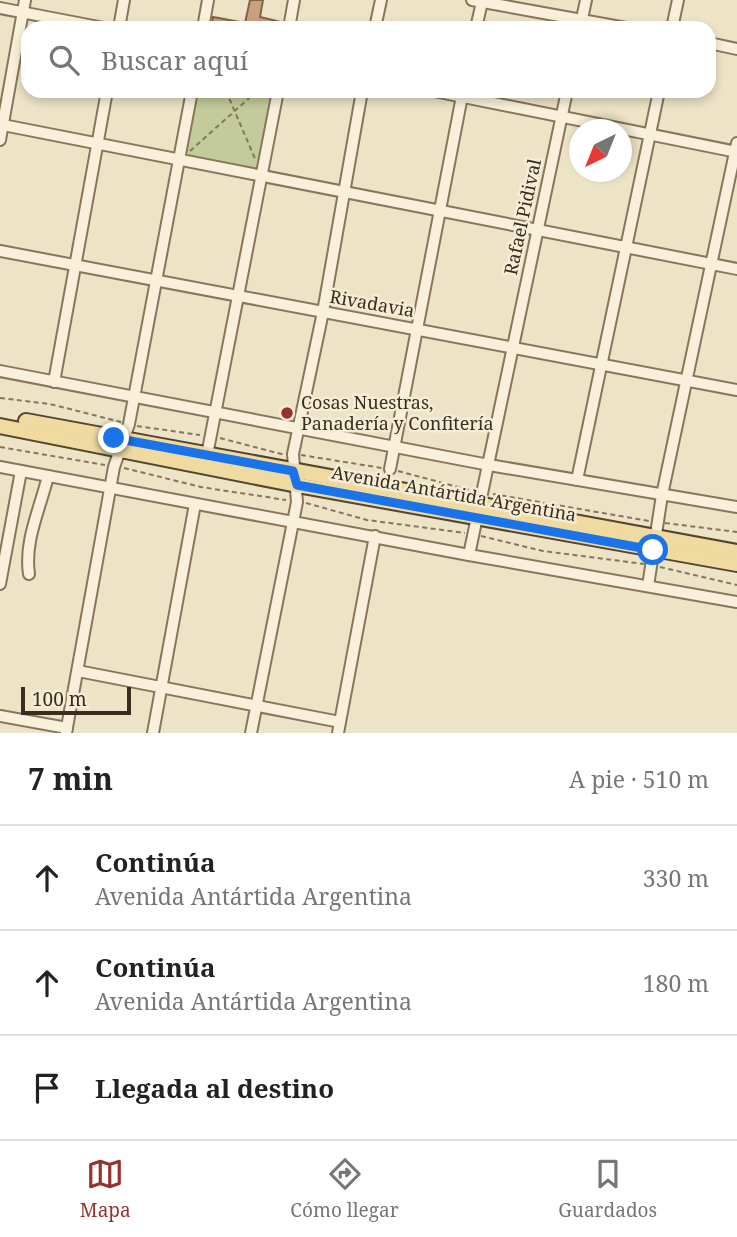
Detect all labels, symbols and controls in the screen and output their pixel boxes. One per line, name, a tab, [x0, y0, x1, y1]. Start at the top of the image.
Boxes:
search box	[21, 21, 716, 98]
icon: search	[45, 41, 83, 79]
text: Buscar aquí	[101, 42, 248, 78]
north arrow	[569, 119, 632, 182]
street label: Rafael Pidival	[498, 156, 546, 277]
street label: Rivadavia	[328, 284, 416, 322]
place label: Cosas Nuestras, Panadería y Confitería	[301, 390, 494, 435]
marker: Cosas Nuestras, Panadería y Confitería	[279, 405, 295, 421]
route end	[98, 422, 129, 453]
street label: Avenida Antártida Argentina	[330, 460, 578, 526]
route start	[637, 534, 668, 565]
scale bar	[21, 684, 131, 716]
text: 100 m	[32, 686, 87, 712]
text: 7 min	[28, 758, 113, 799]
text: A pie · 510 m	[569, 763, 709, 795]
text: Continúa	[95, 844, 216, 880]
icon: ahead	[28, 859, 66, 897]
text: 330 m	[643, 862, 709, 894]
text: Avenida Antártida Argentina	[95, 880, 412, 912]
text: Continúa	[95, 949, 216, 985]
icon: ahead	[28, 964, 66, 1002]
text: 180 m	[643, 967, 709, 999]
text: Avenida Antártida Argentina	[95, 985, 412, 1017]
icon: arrive	[28, 1069, 66, 1107]
text: Llegada al destino	[95, 1070, 334, 1106]
tab: Mapa	[80, 1155, 131, 1223]
tab: Cómo llegar	[290, 1155, 399, 1223]
tab: Guardados	[558, 1155, 657, 1223]

